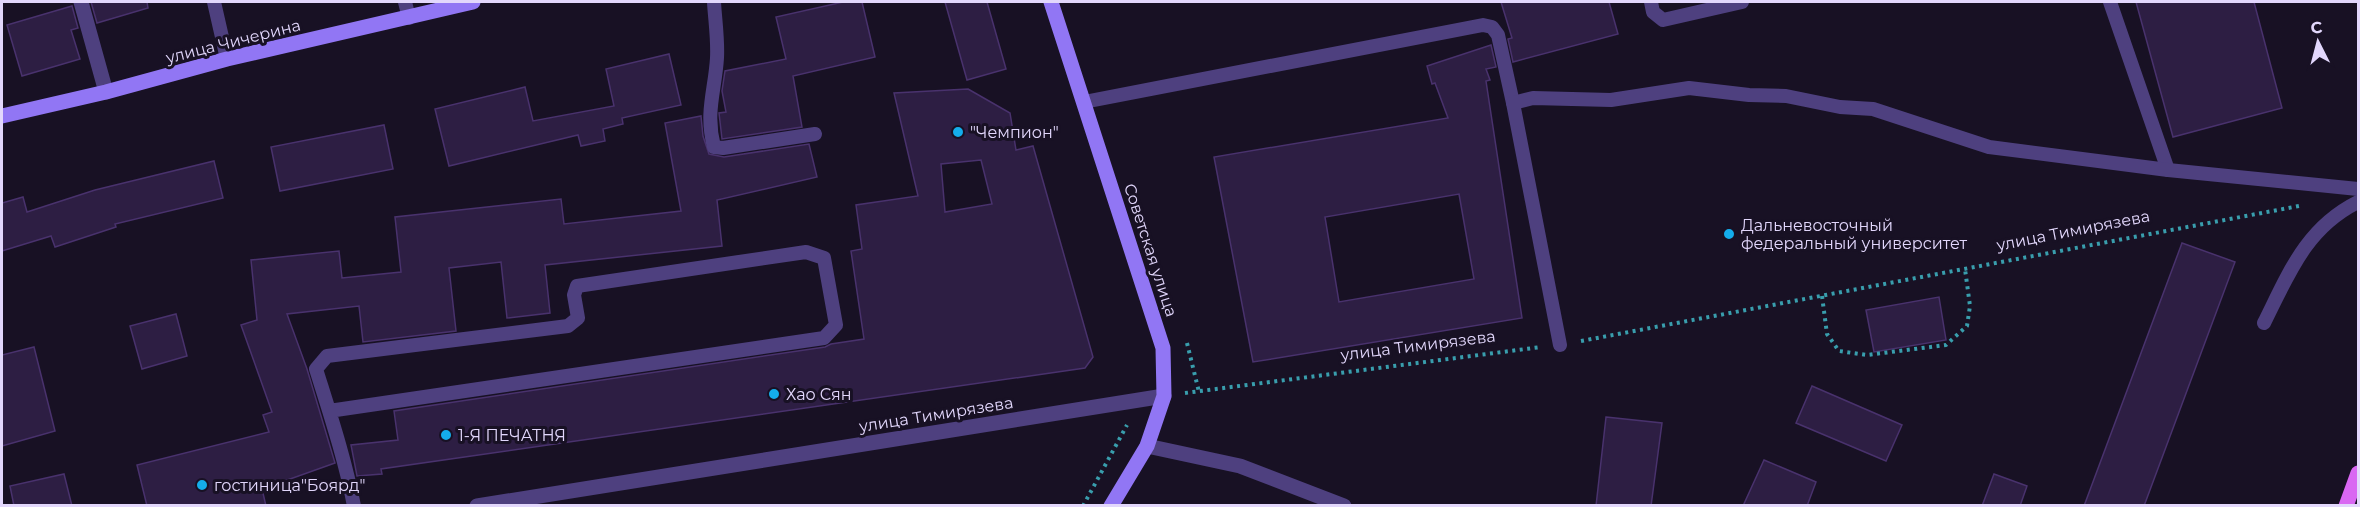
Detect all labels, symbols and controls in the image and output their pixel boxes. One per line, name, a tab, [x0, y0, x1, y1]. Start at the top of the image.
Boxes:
north arrow	[2288, 12, 2348, 72]
street label: улица Чичерина	[163, 16, 302, 68]
text: С	[2310, 17, 2324, 38]
place label: "Чемпион"	[970, 123, 1059, 142]
marker: "Чемпион"	[951, 125, 965, 139]
street label: Советская улица	[1120, 181, 1181, 319]
street label: улица Тимирязева	[1994, 206, 2151, 255]
place label: Дальневосточный федеральный университет	[1741, 216, 1968, 253]
marker: Дальневосточный федеральный университет	[1722, 227, 1736, 241]
street label: улица Тимирязева	[1339, 327, 1497, 365]
place label: Хао Сян	[786, 385, 852, 404]
marker: Хао Сян	[767, 387, 781, 401]
street label: улица Тимирязева	[857, 393, 1015, 436]
place label: 1-Я ПЕЧАТНЯ	[458, 426, 566, 445]
marker: 1-Я ПЕЧАТНЯ	[439, 428, 453, 442]
place label: гостиница"Боярд"	[214, 476, 365, 495]
marker: гостиница"Боярд"	[195, 478, 209, 492]

